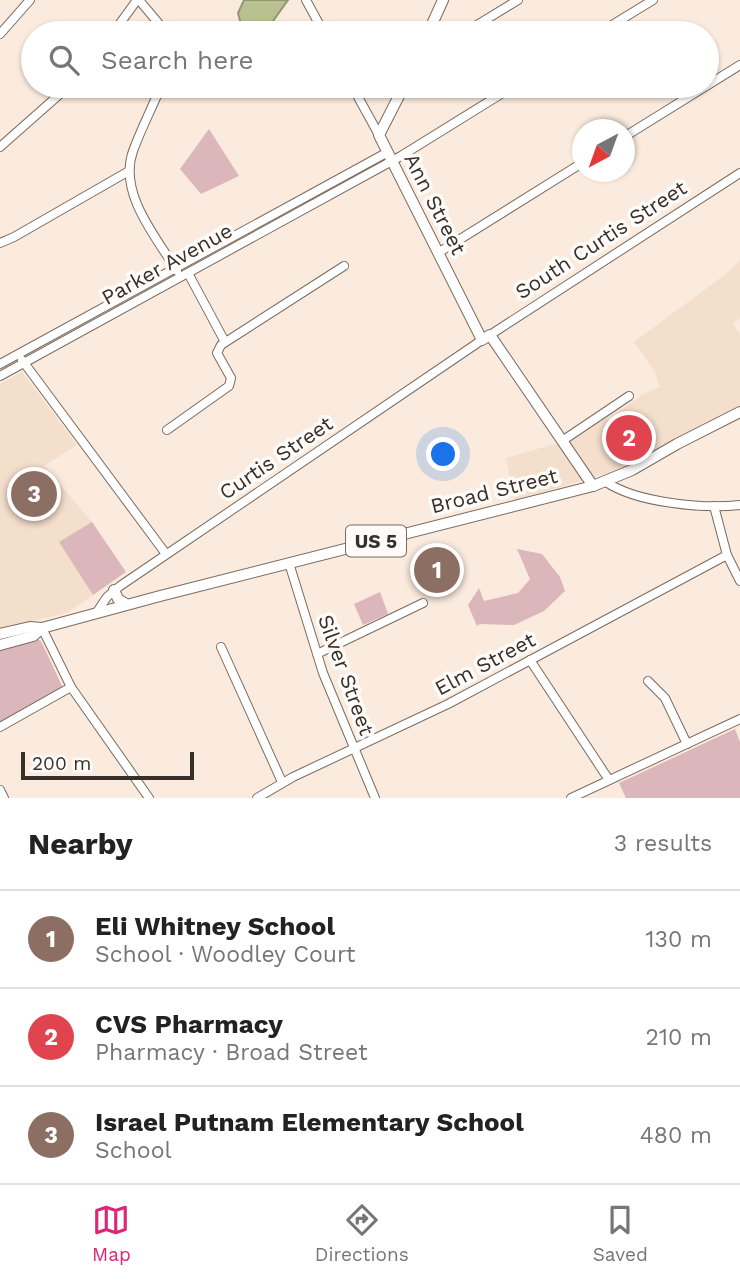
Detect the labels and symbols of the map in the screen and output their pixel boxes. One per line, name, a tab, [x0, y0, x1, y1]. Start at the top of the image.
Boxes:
north arrow	[572, 119, 635, 182]
street label: Ann Street	[399, 149, 472, 259]
street label: South Curtis Street	[510, 175, 691, 304]
street label: Parker Avenue	[97, 217, 236, 310]
street label: Curtis Street	[214, 410, 337, 505]
pin: 2	[606, 412, 652, 464]
your location	[426, 437, 460, 471]
street label: Broad Street	[428, 463, 560, 518]
pin: 3	[11, 468, 57, 520]
road number: US 5	[346, 526, 406, 556]
pin: 1	[414, 544, 460, 596]
street label: Silver Street	[313, 611, 380, 739]
street label: Elm Street	[430, 627, 539, 700]
scale bar	[21, 749, 194, 781]

